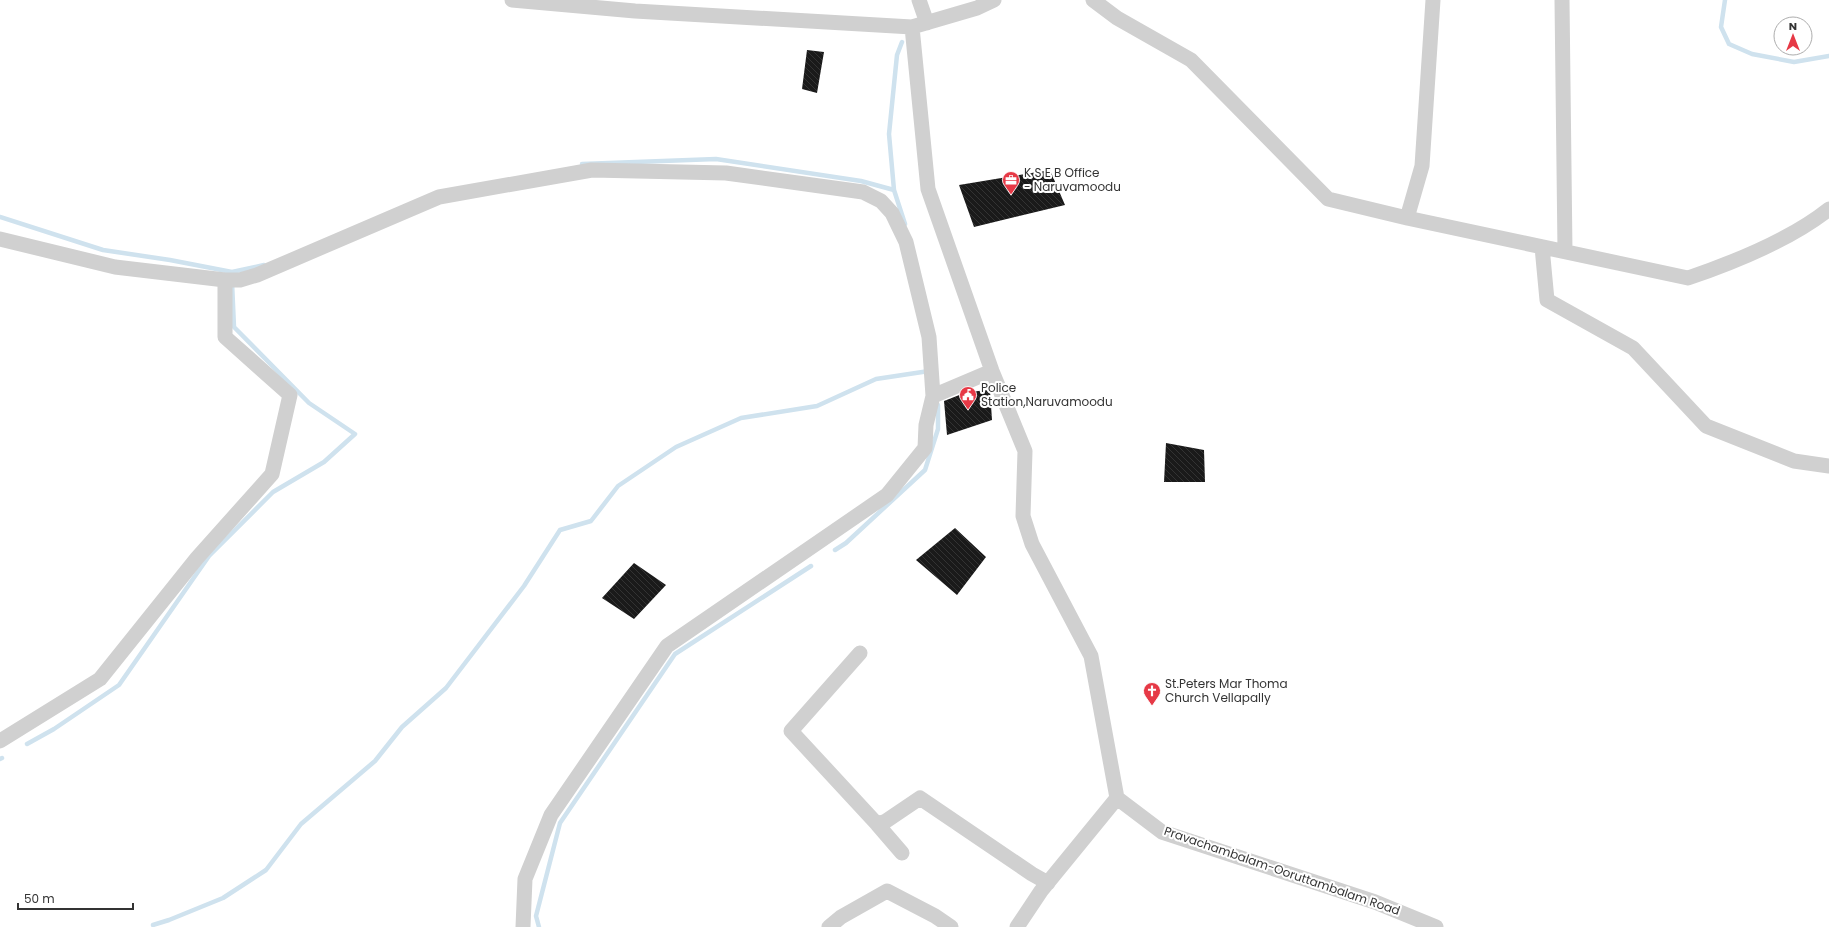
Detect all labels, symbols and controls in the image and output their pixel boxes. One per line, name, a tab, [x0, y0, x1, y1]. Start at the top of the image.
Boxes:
north arrow	[1773, 16, 1813, 56]
text: N	[1789, 18, 1797, 34]
place label: K S E B Office - Naruvamoodu	[1024, 164, 1121, 195]
office icon: K S E B Office - Naruvamoodu	[1001, 170, 1021, 195]
place label: Police Station,Naruvamoodu	[981, 379, 1113, 410]
public building icon: Police Station,Naruvamoodu	[958, 385, 978, 410]
place label: St.Peters Mar Thoma Church Vellapally	[1165, 675, 1288, 706]
church icon: St.Peters Mar Thoma Church Vellapally	[1142, 681, 1162, 706]
street label: Pravachambalam-Ooruttambalam Road	[1162, 822, 1402, 919]
scale bar	[18, 885, 133, 911]
text: 50 m	[24, 890, 55, 907]

